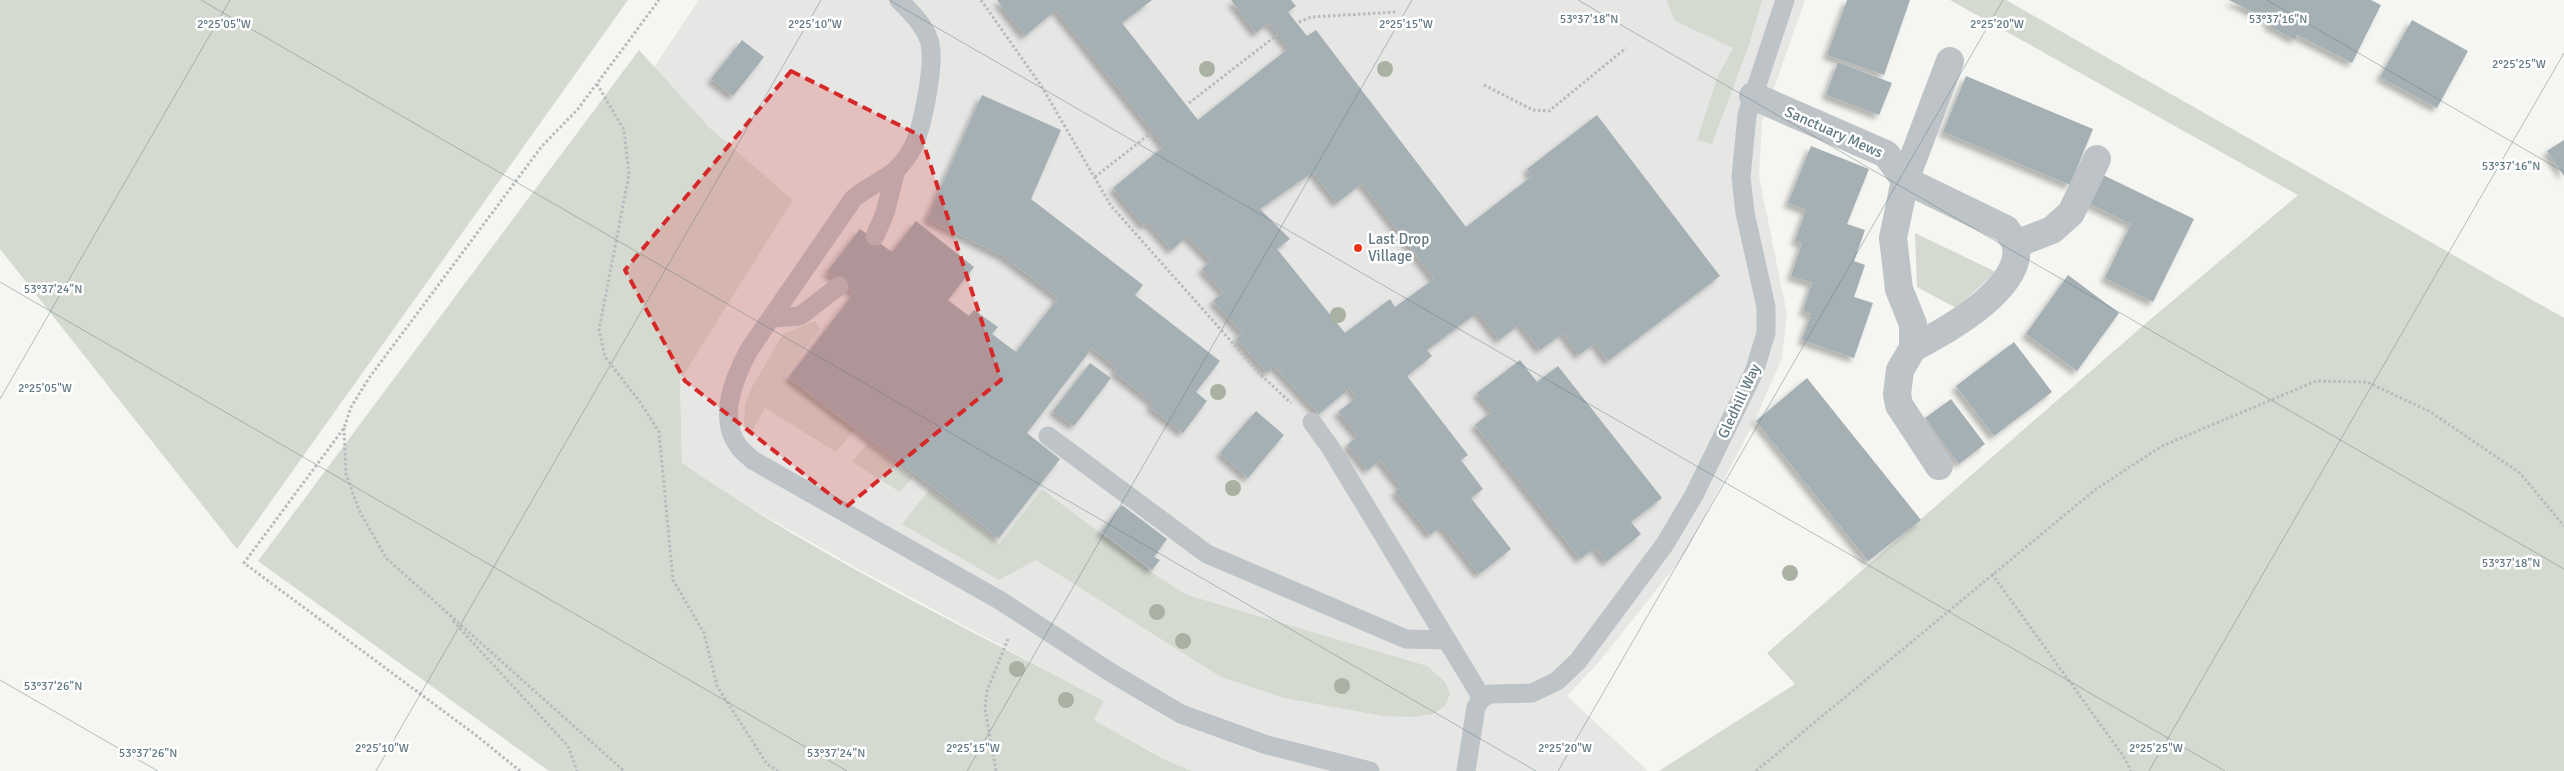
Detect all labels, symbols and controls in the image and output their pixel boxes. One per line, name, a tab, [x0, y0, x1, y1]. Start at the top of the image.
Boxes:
text: 53°37'18"N	[1560, 12, 1618, 27]
text: 53°37'16"N	[2249, 12, 2307, 27]
text: 2°25'05"W	[197, 17, 251, 32]
text: 2°25'10"W	[788, 17, 842, 32]
text: 2°25'15"W	[1379, 17, 1433, 32]
text: 2°25'20"W	[1970, 17, 2024, 32]
text: 2°25'25"W	[2492, 57, 2546, 72]
street label: Sanctuary Mews	[1782, 102, 1886, 162]
text: 53°37'16"N	[2482, 159, 2540, 174]
place label: Last Drop Village	[1368, 230, 1429, 265]
marker: Last Drop Village	[1352, 242, 1364, 254]
text: 53°37'24"N	[24, 282, 82, 297]
street label: Gledhill Way	[1714, 361, 1764, 441]
text: 2°25'05"W	[18, 381, 72, 396]
text: 53°37'18"N	[2482, 556, 2540, 571]
text: 53°37'26"N	[24, 679, 82, 694]
text: 2°25'10"W	[355, 741, 409, 756]
text: 2°25'15"W	[946, 741, 1000, 756]
text: 2°25'20"W	[1538, 741, 1592, 756]
text: 2°25'25"W	[2129, 741, 2183, 756]
text: 53°37'26"N	[119, 746, 177, 761]
text: 53°37'24"N	[807, 746, 865, 761]

